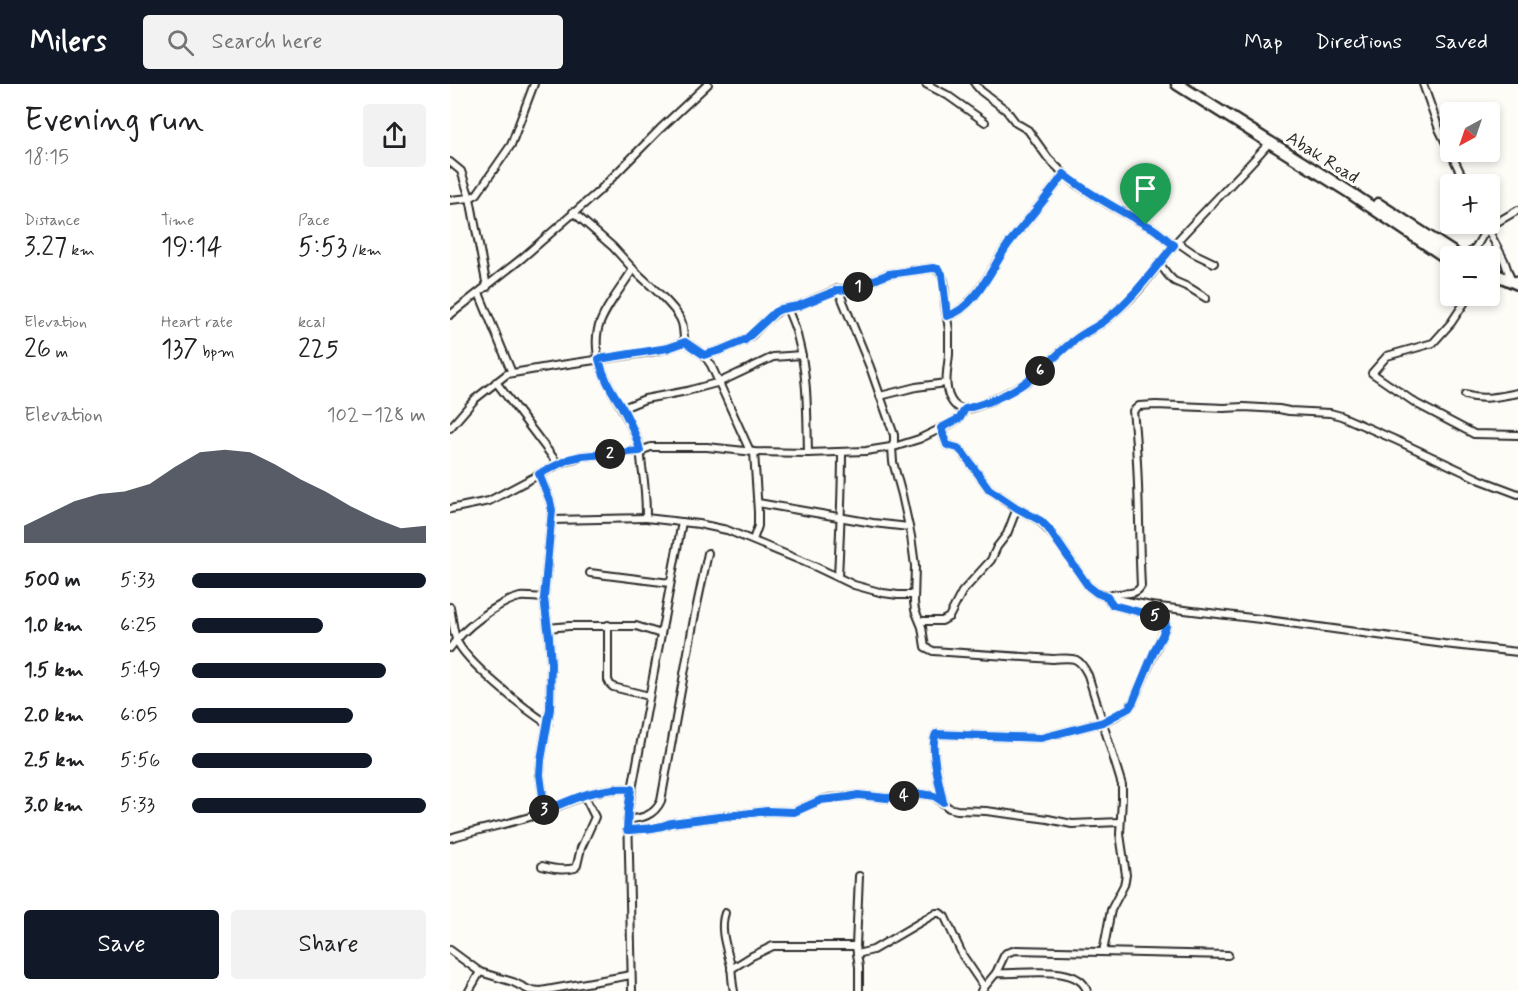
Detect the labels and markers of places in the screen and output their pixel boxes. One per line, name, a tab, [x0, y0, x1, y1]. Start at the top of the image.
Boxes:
pin	[1120, 163, 1171, 225]
pin: 1	[843, 272, 873, 302]
pin: 6	[1025, 356, 1055, 386]
pin: 2	[595, 439, 625, 469]
pin: 5	[1140, 601, 1170, 631]
pin: 4	[889, 781, 919, 811]
pin: 3	[529, 795, 559, 825]

